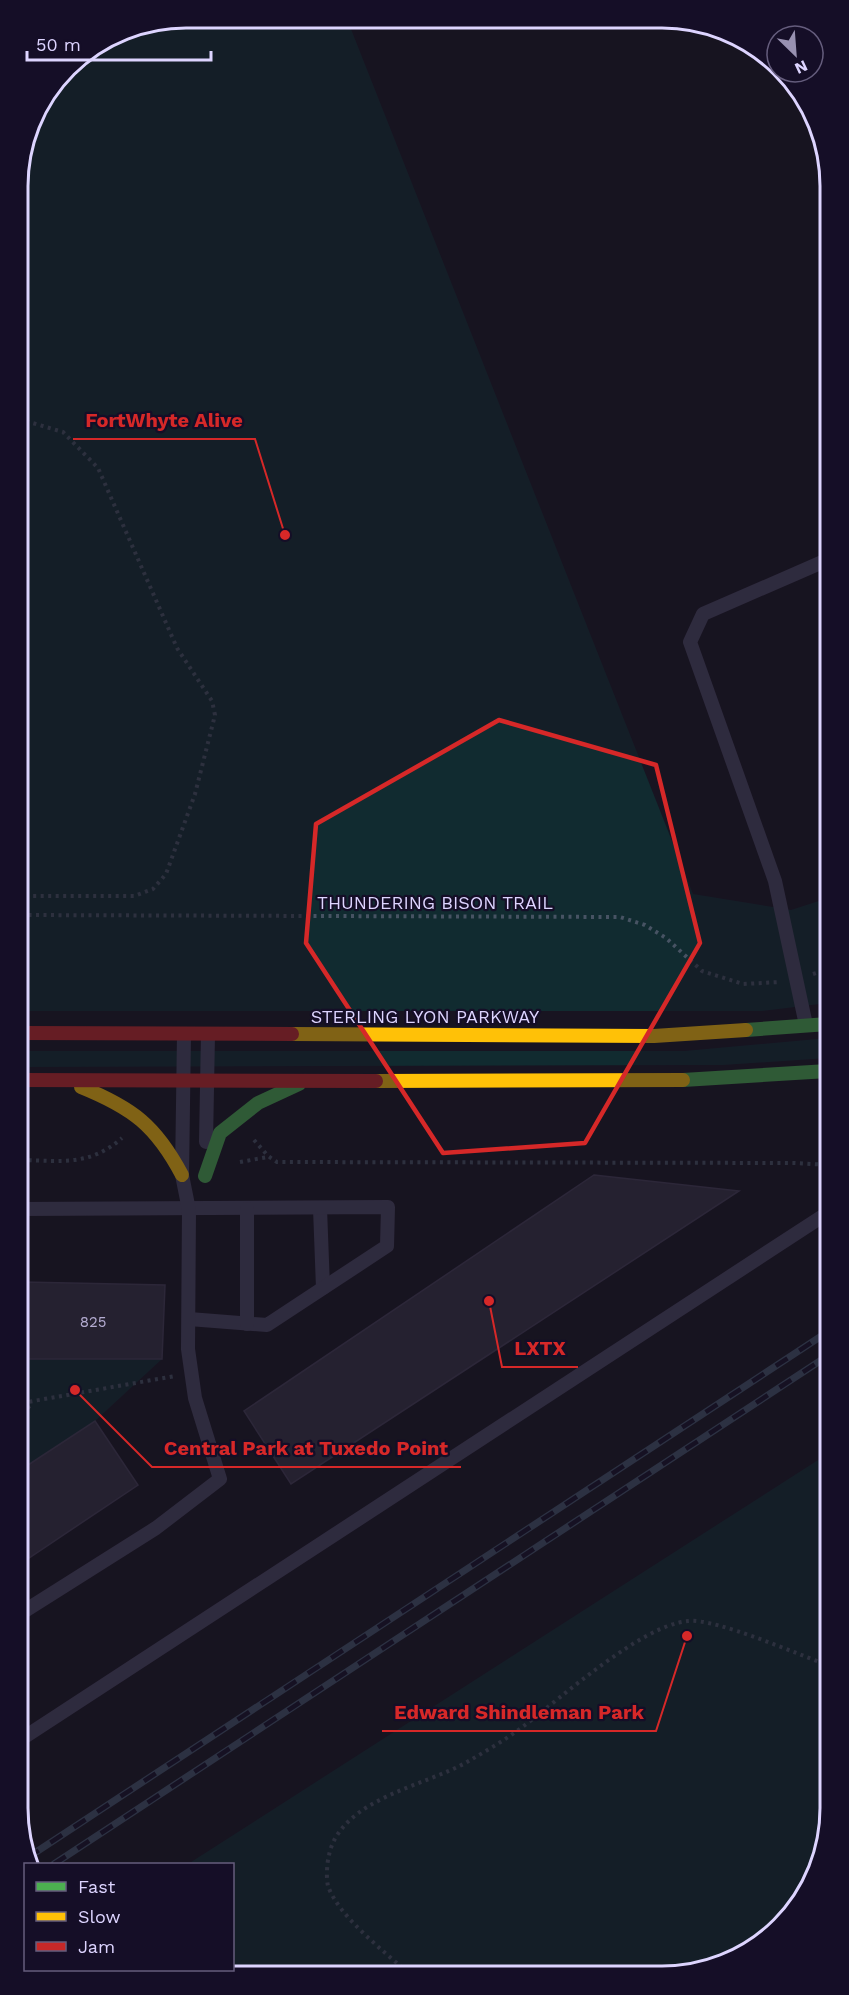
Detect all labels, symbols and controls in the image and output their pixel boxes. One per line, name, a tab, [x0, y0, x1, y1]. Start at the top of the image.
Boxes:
scale bar	[27, 24, 212, 62]
north arrow	[765, 24, 825, 84]
text: 50 m	[36, 34, 81, 55]
text: N	[792, 56, 811, 78]
callout: FortWhyte Alive	[73, 401, 255, 439]
text: FortWhyte Alive	[85, 408, 243, 432]
street label: THUNDERING BISON TRAIL	[317, 892, 553, 913]
street label: STERLING LYON PARKWAY	[311, 1006, 540, 1027]
house number: 825	[80, 1313, 106, 1331]
callout: LXTX	[502, 1329, 578, 1367]
text: LXTX	[514, 1336, 567, 1360]
callout: Central Park at Tuxedo Point	[152, 1429, 461, 1467]
text: Central Park at Tuxedo Point	[164, 1436, 448, 1460]
callout: Edward Shindleman Park	[382, 1693, 656, 1731]
text: Edward Shindleman Park	[394, 1700, 644, 1724]
legend	[24, 1863, 234, 1971]
text: Fast	[78, 1876, 116, 1897]
text: Slow	[78, 1906, 121, 1927]
text: Jam	[78, 1936, 115, 1957]

